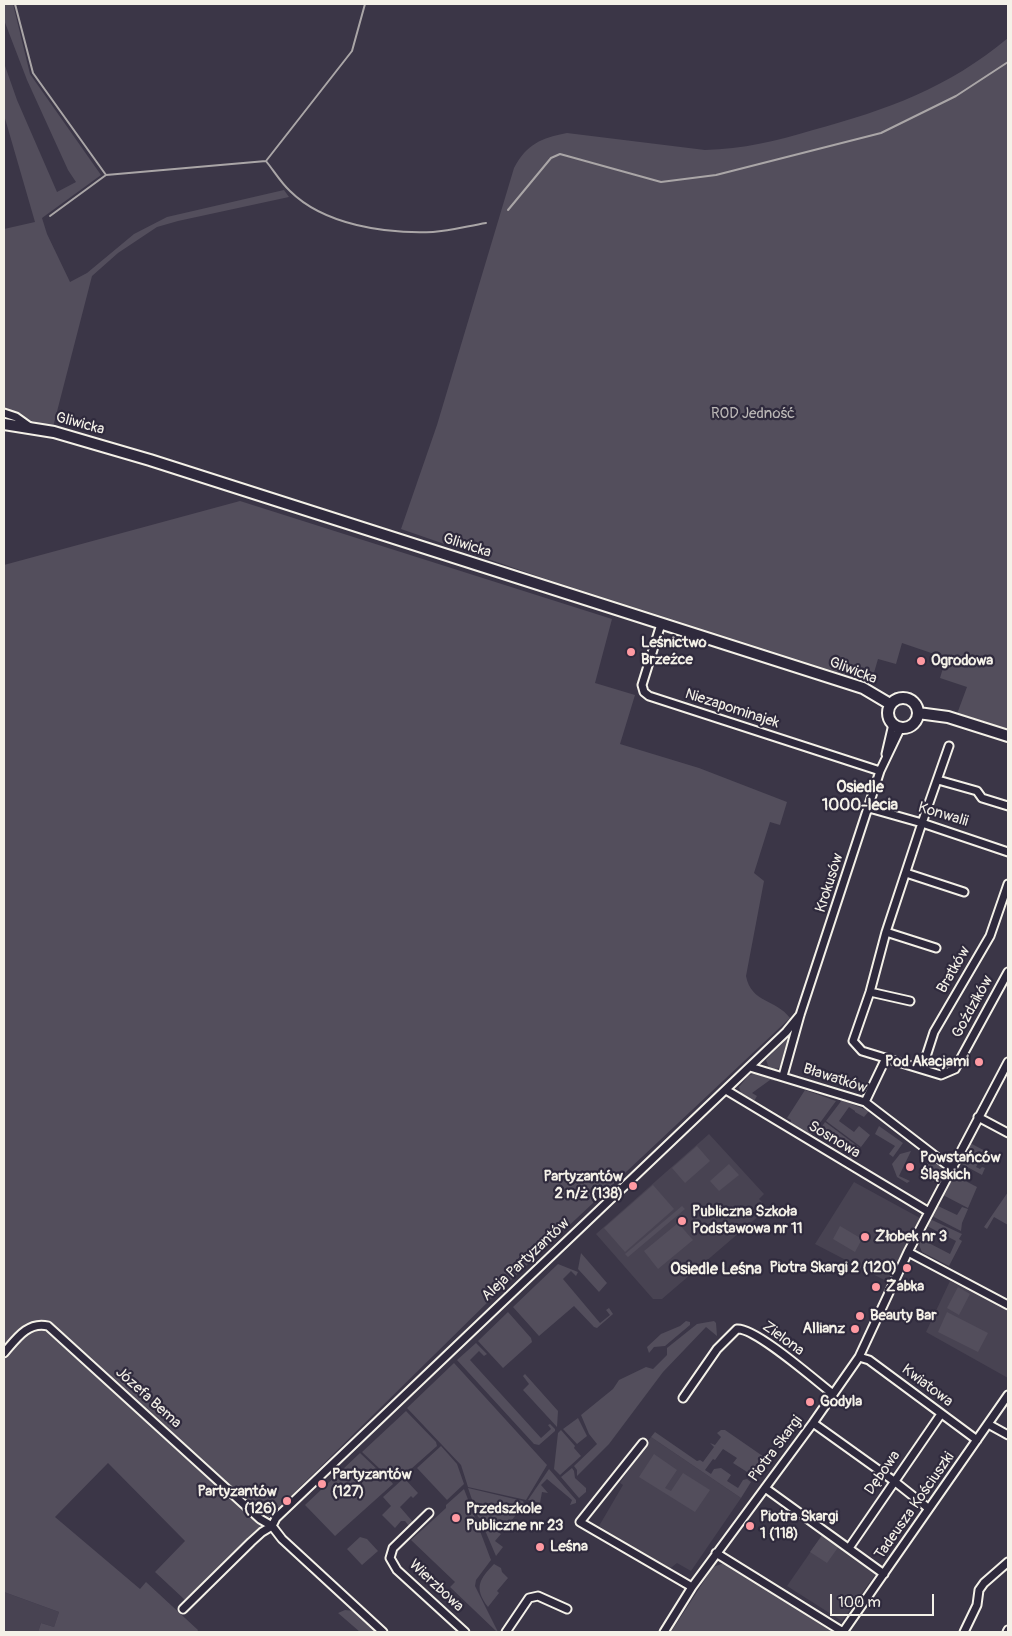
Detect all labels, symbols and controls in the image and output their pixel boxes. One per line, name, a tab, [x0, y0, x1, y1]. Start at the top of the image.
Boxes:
park label: ROD Jedność	[711, 405, 795, 423]
street label: Gliwicka	[54, 409, 106, 439]
street label: Gliwicka	[441, 530, 493, 562]
place label: Leśnictwo Brzeźce	[641, 634, 707, 669]
marker: Leśnictwo Brzeźce	[625, 646, 637, 658]
place label: Ogrodowa	[931, 652, 993, 670]
street label: Gliwicka	[827, 654, 879, 688]
marker: Ogrodowa	[915, 655, 927, 667]
street label: Niezapominajek	[683, 685, 781, 733]
district label: Osiedle 1000-lecia	[822, 778, 898, 816]
street label: Konwalii	[916, 799, 970, 831]
street label: Krokusów	[812, 851, 848, 915]
street label: Bratków	[933, 943, 975, 997]
street label: Goździków	[949, 973, 997, 1041]
place label: Pod Akacjami	[885, 1053, 969, 1071]
marker: Pod Akacjami	[973, 1056, 985, 1068]
street label: Bławatków	[801, 1060, 869, 1098]
street label: Sosnowa	[805, 1118, 863, 1162]
place label: Powstańców Śląskich	[920, 1149, 1001, 1184]
marker: Powstańców Śląskich	[904, 1161, 916, 1173]
place label: Partyzantów 2 n/ż (138)	[543, 1168, 623, 1203]
marker: Partyzantów 2 n/ż (138)	[627, 1180, 639, 1192]
place label: Publiczna Szkoła Podstawowa nr 11	[692, 1203, 803, 1238]
street label: Aleja Partyzantów	[478, 1215, 574, 1305]
marker: Publiczna Szkoła Podstawowa nr 11	[676, 1215, 688, 1227]
place label: Żłobek nr 3	[875, 1228, 947, 1246]
marker: Żłobek nr 3	[859, 1231, 871, 1243]
place label: Piotra Skargi 2 (120)	[769, 1259, 897, 1277]
district label: Osiedle Leśna	[670, 1260, 762, 1280]
marker: Piotra Skargi 2 (120)	[901, 1262, 913, 1274]
place label: Żabka	[886, 1278, 924, 1296]
marker: Żabka	[870, 1281, 882, 1293]
place label: Beauty Bar	[870, 1307, 937, 1325]
marker: Beauty Bar	[854, 1310, 866, 1322]
street label: Zielona	[759, 1318, 807, 1360]
place label: Allianz	[803, 1320, 845, 1338]
marker: Allianz	[849, 1323, 861, 1335]
street label: Kwiatowa	[898, 1361, 956, 1411]
street label: Józefa Bema	[111, 1364, 185, 1432]
place label: Godyla	[820, 1393, 862, 1411]
marker: Godyla	[804, 1396, 816, 1408]
street label: Piotra Skargi	[745, 1412, 807, 1486]
street label: Dębowa	[861, 1447, 905, 1499]
street label: Tadeusza Kościuszki	[871, 1449, 959, 1563]
place label: Partyzantów (127)	[332, 1466, 412, 1501]
marker: Partyzantów (127)	[316, 1478, 328, 1490]
place label: Partyzantów (126)	[197, 1483, 277, 1518]
marker: Partyzantów (126)	[281, 1495, 293, 1507]
place label: Przedszkole Publiczne nr 23	[466, 1500, 563, 1535]
place label: Piotra Skargi 1 (118)	[760, 1508, 838, 1543]
marker: Przedszkole Publiczne nr 23	[450, 1512, 462, 1524]
marker: Piotra Skargi 1 (118)	[744, 1520, 756, 1532]
place label: Leśna	[550, 1538, 588, 1556]
marker: Leśna	[534, 1541, 546, 1553]
street label: Wierzbowa	[405, 1556, 467, 1616]
scale bar	[832, 1584, 936, 1616]
text: 100 m	[838, 1593, 881, 1612]

